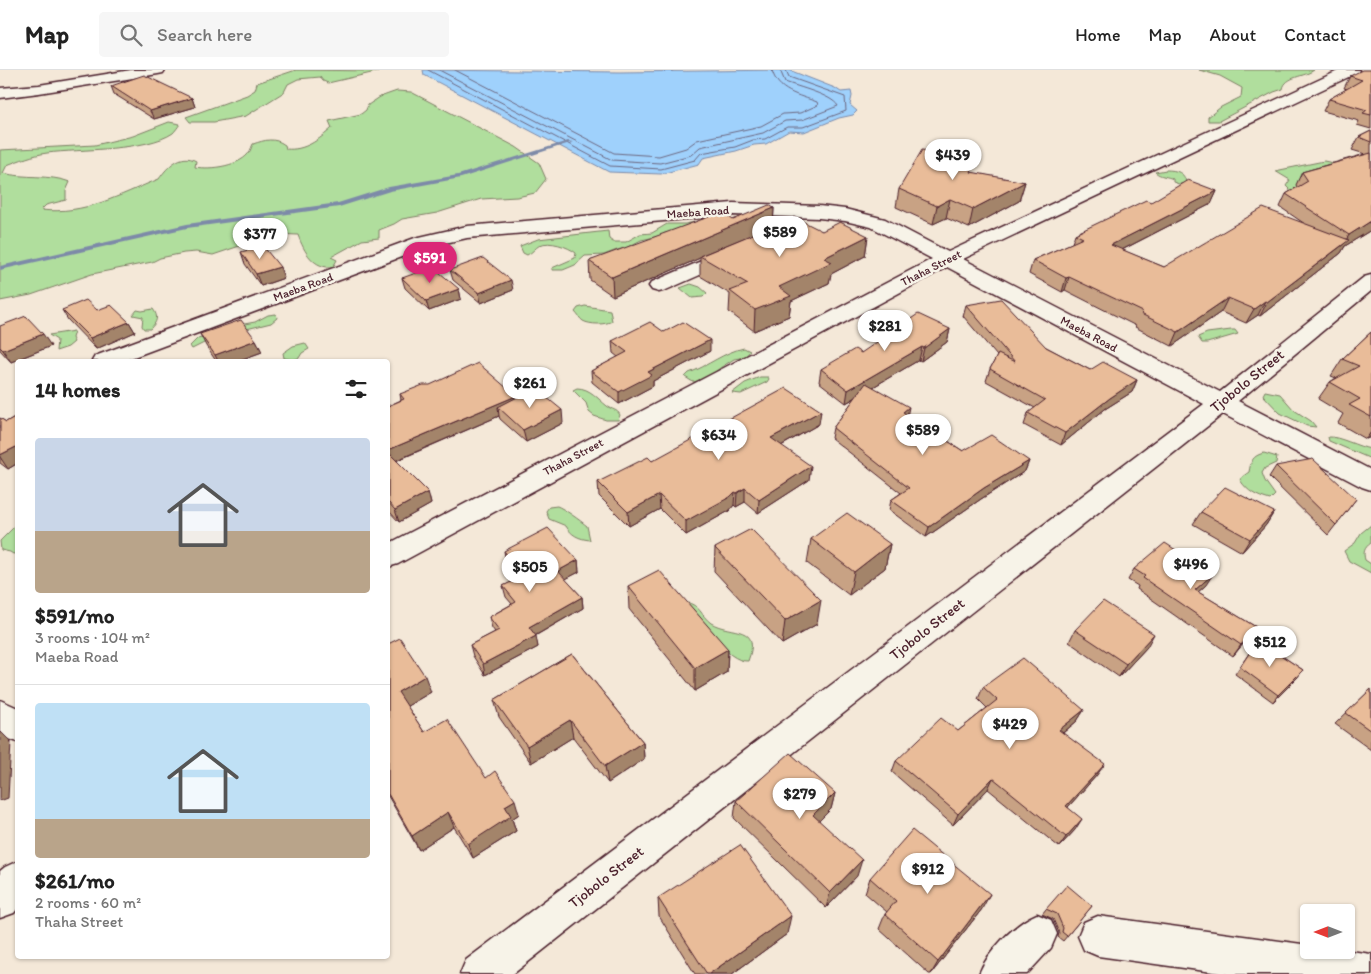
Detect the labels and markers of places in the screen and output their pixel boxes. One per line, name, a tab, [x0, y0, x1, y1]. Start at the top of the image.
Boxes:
pin: $439	[923, 138, 983, 181]
pin: $589	[750, 216, 810, 258]
pin: $377	[230, 218, 290, 260]
pin: $591	[400, 242, 460, 284]
pin: $281	[855, 310, 915, 352]
pin: $261	[500, 366, 560, 409]
pin: $589	[893, 414, 953, 456]
pin: $634	[689, 418, 749, 461]
pin: $496	[1161, 548, 1221, 590]
pin: $505	[500, 550, 560, 593]
pin: $512	[1240, 626, 1300, 668]
pin: $429	[980, 708, 1040, 750]
pin: $279	[770, 778, 830, 820]
pin: $912	[898, 852, 958, 895]

